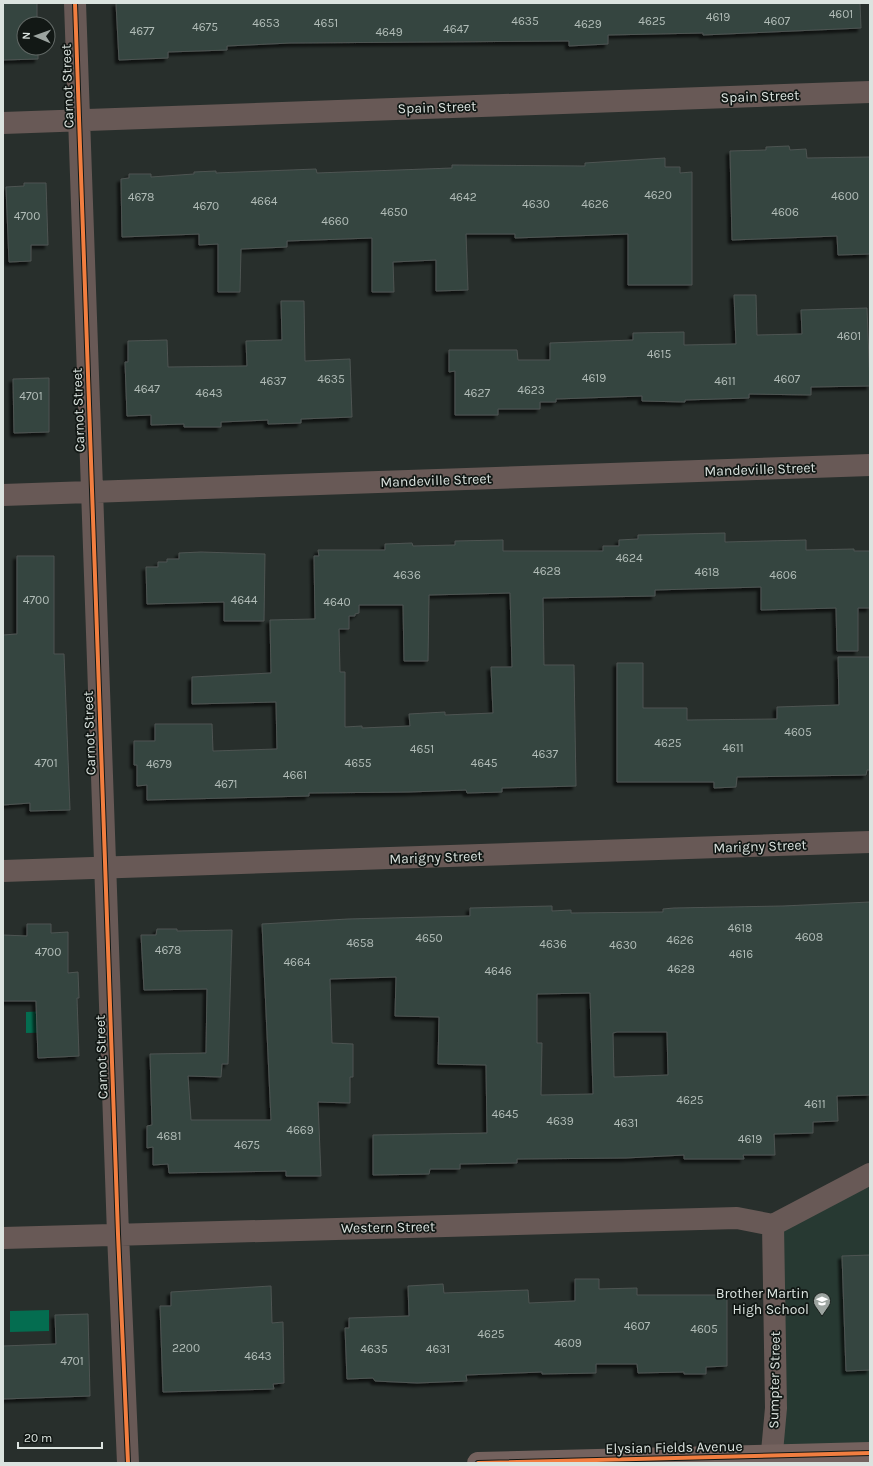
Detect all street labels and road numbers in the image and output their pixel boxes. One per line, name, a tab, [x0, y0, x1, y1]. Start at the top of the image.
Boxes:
street label: Carnot Street	[58, 43, 77, 128]
street label: Spain Street	[720, 87, 800, 106]
street label: Spain Street	[397, 98, 477, 117]
street label: Carnot Street	[69, 367, 88, 452]
street label: Mandeville Street	[704, 459, 816, 480]
street label: Mandeville Street	[380, 470, 492, 491]
street label: Carnot Street	[80, 690, 99, 775]
street label: Marigny Street	[713, 836, 807, 857]
street label: Marigny Street	[389, 847, 483, 868]
street label: Carnot Street	[92, 1014, 111, 1099]
street label: Western Street	[341, 1218, 435, 1237]
street label: Sumpter Street	[765, 1331, 784, 1429]
street label: Elysian Fields Avenue	[605, 1438, 743, 1457]

